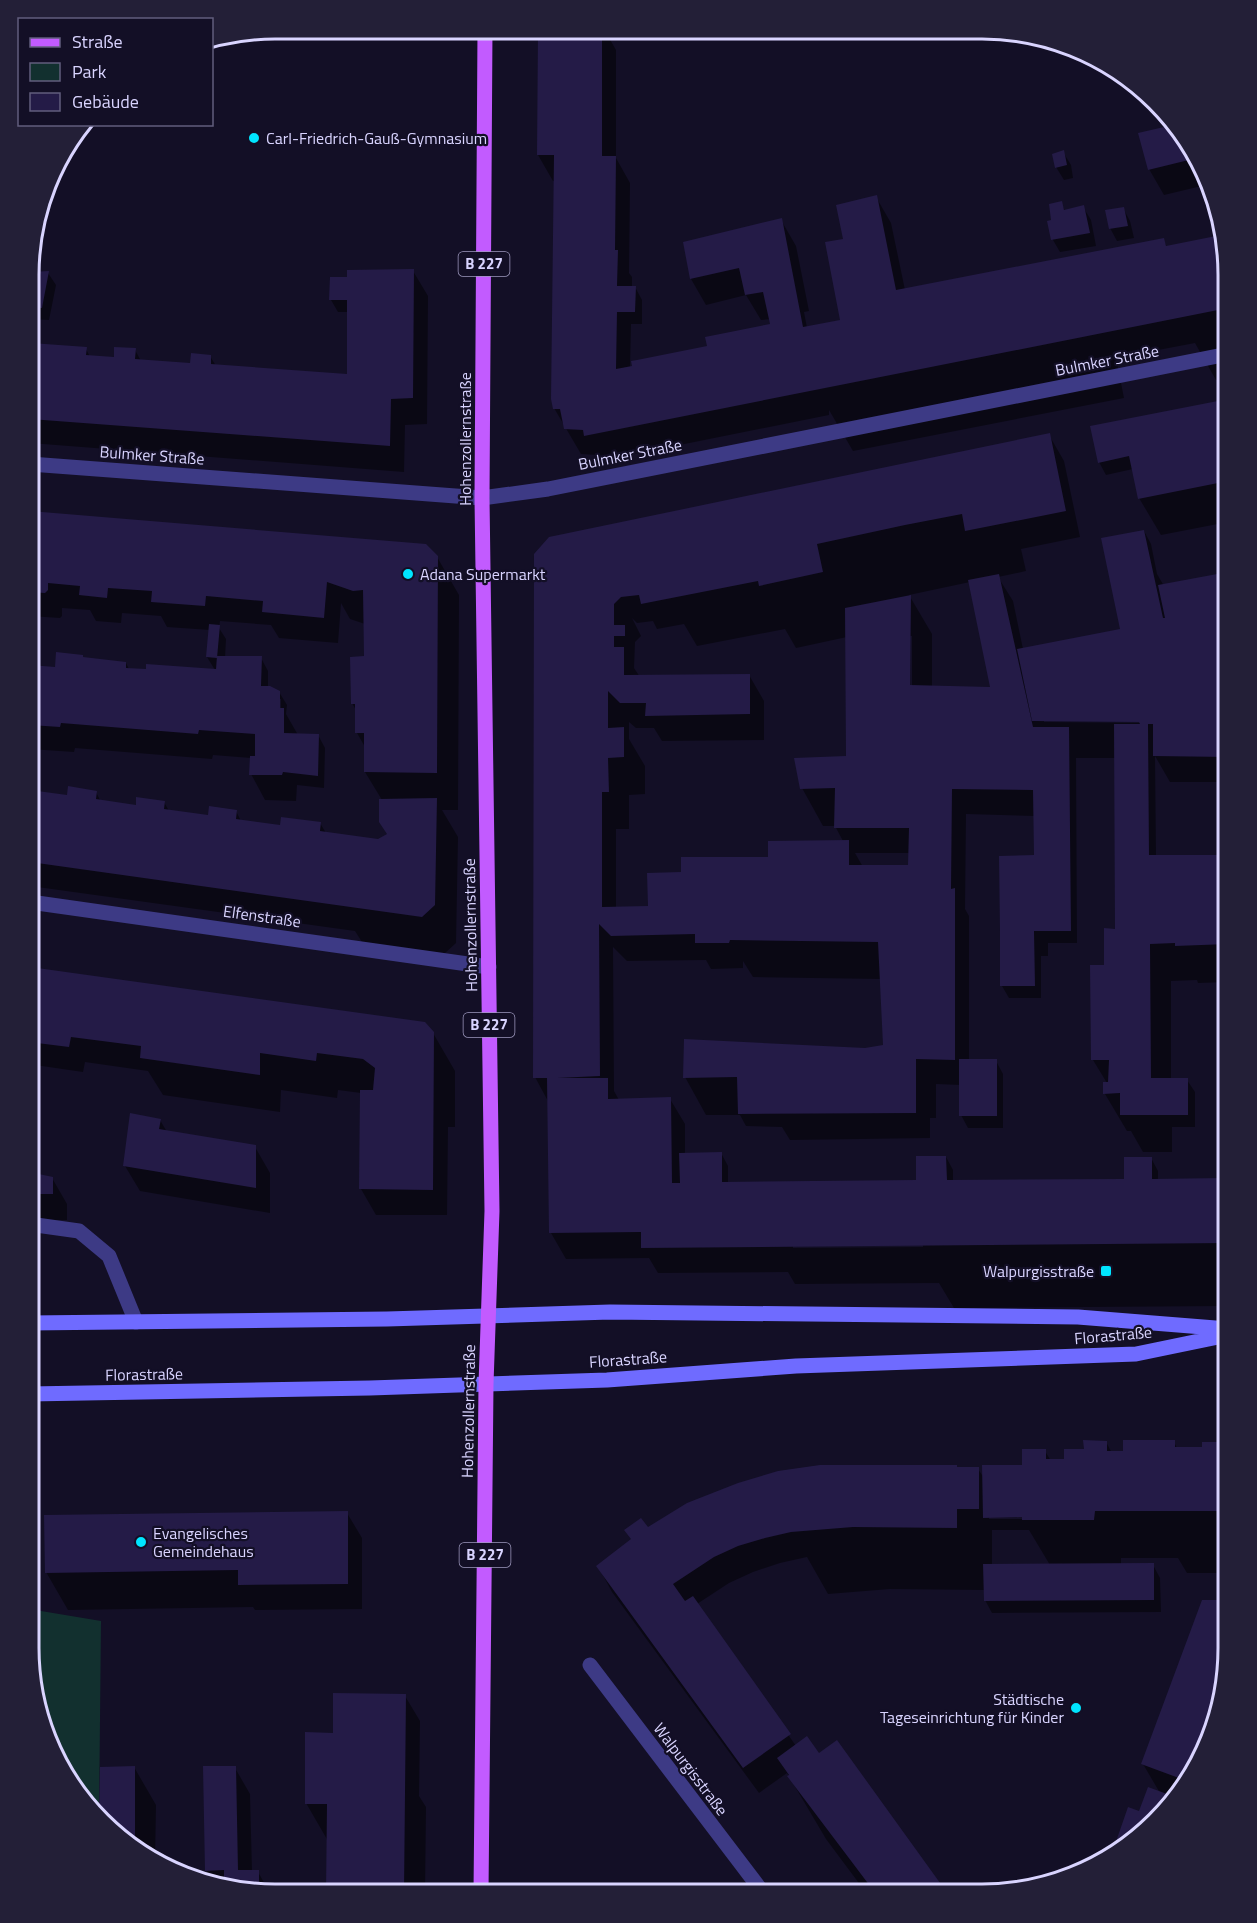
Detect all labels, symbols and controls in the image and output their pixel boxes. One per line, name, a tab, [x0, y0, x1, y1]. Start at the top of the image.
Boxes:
legend	[18, 18, 213, 126]
text: Straße	[72, 28, 123, 55]
text: Park	[72, 58, 107, 85]
text: Gebäude	[72, 88, 139, 115]
place label: Carl-Friedrich-Gauß-Gymnasium	[266, 126, 487, 150]
marker: Carl-Friedrich-Gauß-Gymnasium	[247, 131, 261, 145]
road number: B 227	[458, 252, 510, 276]
street label: Bulmker Straße	[1053, 338, 1161, 382]
street label: Hohenzollernstraße	[453, 372, 477, 506]
street label: Bulmker Straße	[576, 432, 684, 476]
street label: Bulmker Straße	[99, 439, 205, 471]
place label: Adana Supermarkt	[420, 562, 546, 586]
marker: Adana Supermarkt	[401, 567, 415, 581]
street label: Hohenzollernstraße	[457, 858, 483, 992]
street label: Elfenstraße	[222, 899, 302, 933]
road number: B 227	[464, 1013, 514, 1037]
place label: Walpurgisstraße	[983, 1259, 1094, 1283]
marker: Walpurgisstraße	[1099, 1264, 1113, 1278]
street label: Florastraße	[1073, 1320, 1153, 1350]
street label: Hohenzollernstraße	[455, 1344, 481, 1478]
street label: Florastraße	[588, 1344, 668, 1374]
street label: Florastraße	[105, 1361, 183, 1387]
place label: Evangelisches Gemeindehaus	[153, 1521, 254, 1563]
marker: Evangelisches Gemeindehaus	[134, 1535, 148, 1549]
road number: B 227	[460, 1543, 510, 1567]
place label: Städtische Tageseinrichtung für Kinder	[880, 1687, 1064, 1729]
marker: Städtische Tageseinrichtung für Kinder	[1069, 1701, 1083, 1715]
street label: Walpurgisstraße	[648, 1717, 734, 1821]

